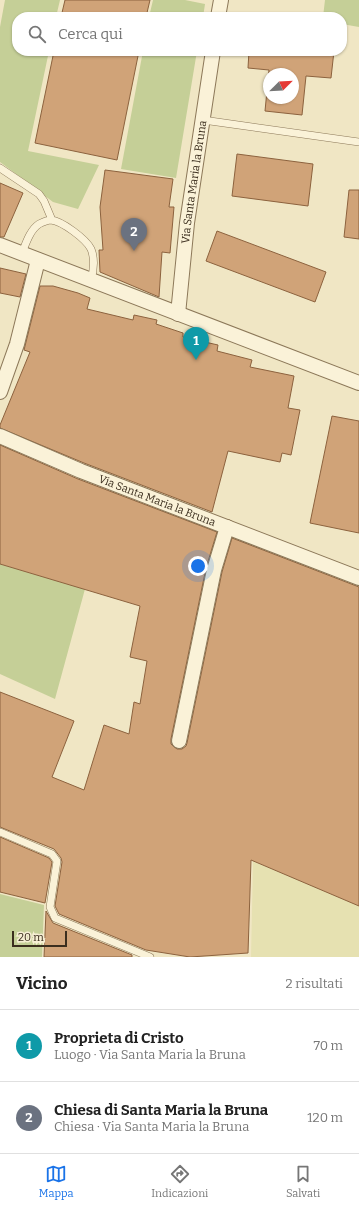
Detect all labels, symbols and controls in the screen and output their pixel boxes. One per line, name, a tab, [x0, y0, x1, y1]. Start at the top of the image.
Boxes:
search box	[12, 12, 347, 56]
icon: search	[26, 23, 48, 45]
text: Cerca qui	[58, 25, 123, 43]
north arrow	[263, 68, 299, 104]
street label: Via Santa Maria la Bruna	[179, 119, 209, 244]
pin: 2	[121, 218, 147, 251]
pin: 1	[183, 327, 209, 360]
street label: Via Santa Maria la Bruna	[97, 472, 218, 529]
your location	[188, 556, 208, 576]
scale bar	[12, 929, 67, 948]
text: 20 m	[18, 931, 44, 944]
text: Vicino	[16, 973, 68, 994]
text: 2 risultati	[286, 976, 343, 991]
text: Proprieta di Cristo	[54, 1029, 184, 1047]
text: 1	[26, 1038, 32, 1053]
text: 70 m	[313, 1038, 343, 1053]
text: Luogo · Via Santa Maria la Bruna	[54, 1047, 246, 1062]
text: Chiesa di Santa Maria la Bruna	[54, 1101, 268, 1119]
text: 2	[25, 1110, 33, 1125]
text: 120 m	[307, 1110, 343, 1125]
text: Chiesa · Via Santa Maria la Bruna	[54, 1119, 249, 1134]
tab: Mappa	[39, 1163, 74, 1200]
tab: Indicazioni	[151, 1163, 208, 1200]
tab: Salvati	[286, 1163, 320, 1200]

